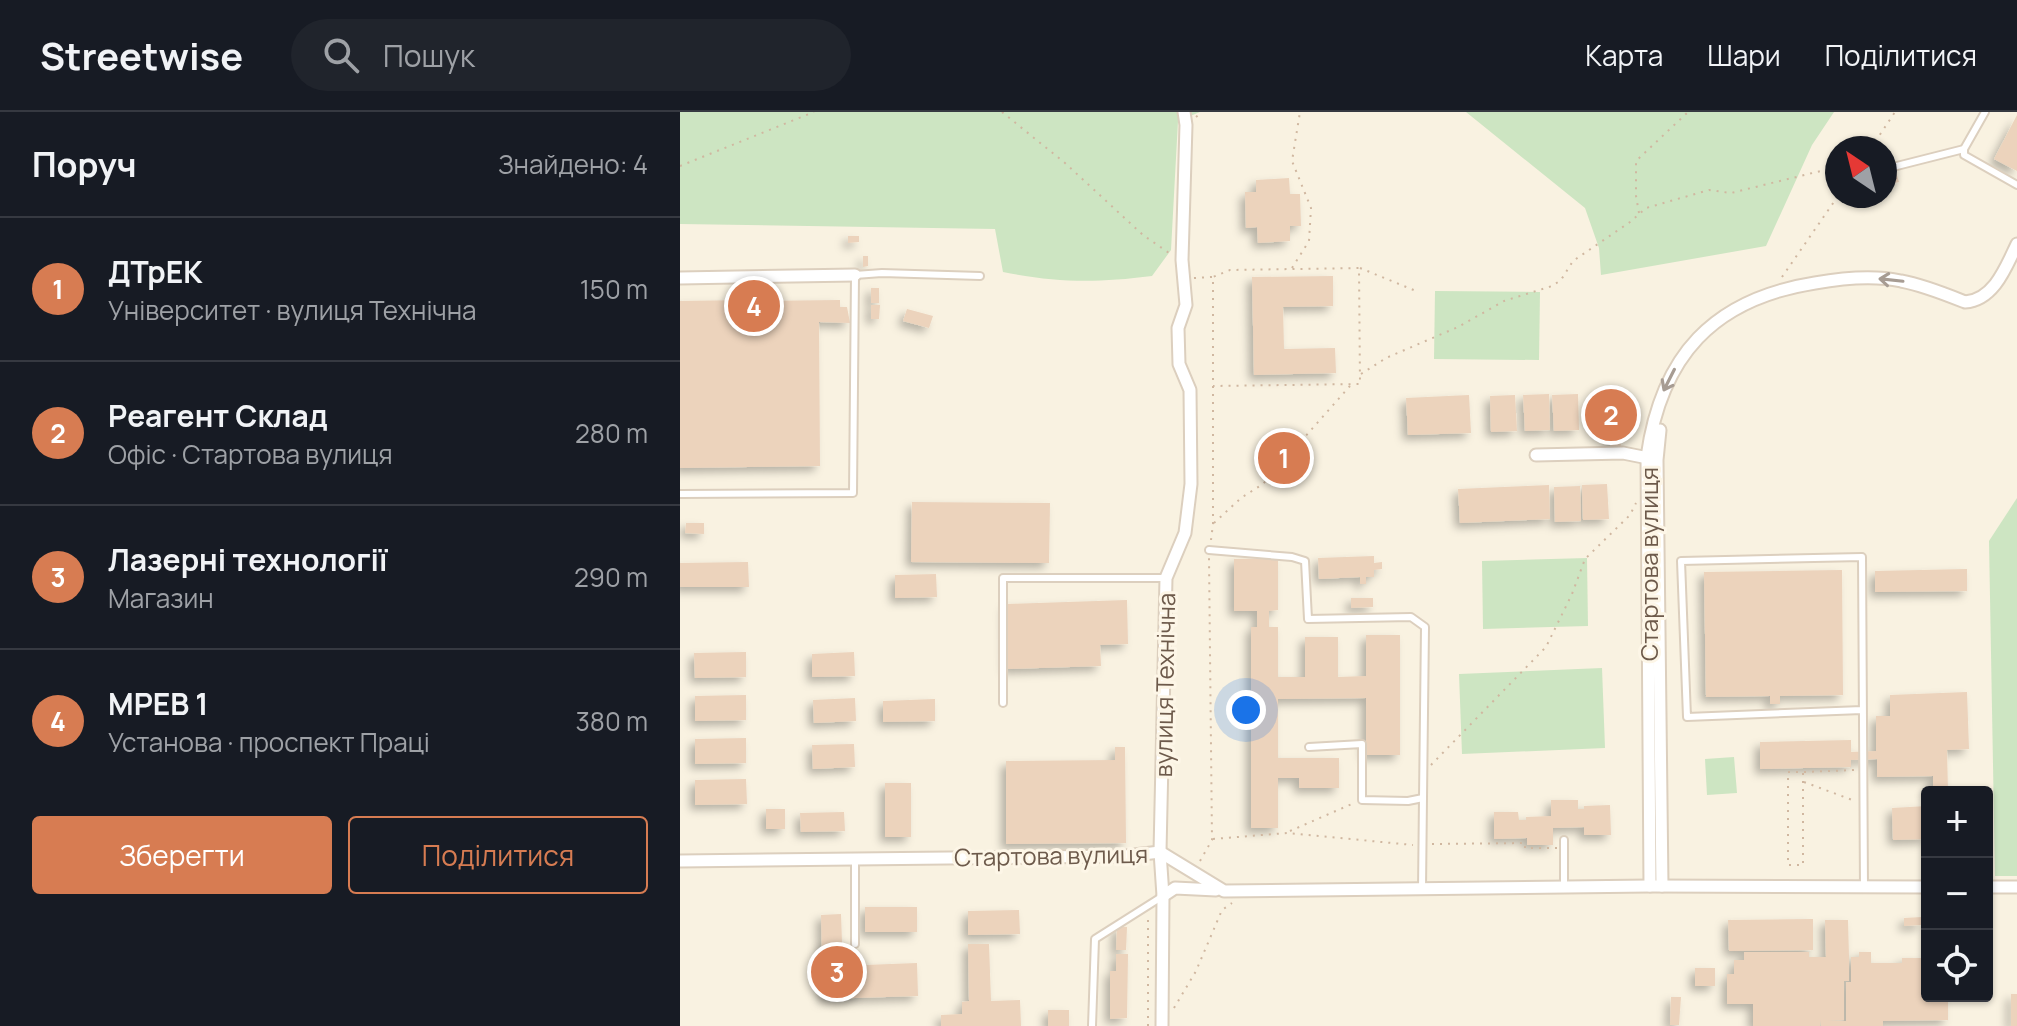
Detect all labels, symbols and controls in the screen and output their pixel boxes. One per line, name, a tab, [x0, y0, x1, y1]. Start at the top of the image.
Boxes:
search box	[291, 19, 851, 91]
text: Streetwise	[40, 29, 243, 81]
icon: search	[319, 33, 363, 77]
text: Пошук	[383, 35, 475, 76]
text: Карта	[1585, 36, 1663, 74]
text: Шари	[1707, 36, 1781, 74]
text: Поділитися	[1825, 36, 1977, 74]
north arrow	[1825, 136, 1897, 208]
text: Поруч	[32, 141, 136, 187]
text: Знайдено: 4	[498, 146, 648, 182]
text: ДТрЕК	[108, 251, 203, 292]
text: 1	[52, 271, 64, 307]
text: 150 m	[580, 271, 648, 307]
one-way arrow	[1878, 273, 1905, 288]
pin: 4	[728, 276, 780, 336]
text: Університет · вулиця Технічна	[108, 292, 477, 328]
one-way arrow	[1660, 368, 1676, 391]
pin: 2	[1585, 385, 1637, 445]
text: Реагент Склад	[108, 395, 328, 436]
text: 2	[50, 415, 66, 451]
text: 280 m	[575, 415, 648, 451]
pin: 1	[1258, 428, 1310, 488]
text: Офіс · Стартова вулиця	[108, 436, 393, 472]
street label: Стартова вулиця	[1632, 467, 1665, 661]
text: Лазерні технології	[108, 539, 387, 580]
text: 3	[50, 559, 66, 595]
text: 290 m	[574, 559, 648, 595]
text: Магазин	[108, 580, 214, 616]
street label: вулиця Технічна	[1146, 592, 1182, 778]
text: МРЕВ 1	[108, 683, 208, 724]
your location	[1226, 690, 1266, 730]
text: 4	[50, 703, 66, 739]
text: 380 m	[575, 703, 648, 739]
text: Установа · проспект Праці	[108, 724, 430, 760]
map controls	[1921, 786, 1993, 1002]
button: +	[1921, 786, 1993, 858]
button: Зберегти	[32, 816, 332, 894]
button: Поділитися	[348, 816, 648, 894]
street label: Стартова вулиця	[954, 837, 1148, 873]
button: −	[1921, 858, 1993, 930]
button: locate	[1921, 930, 1993, 1002]
pin: 3	[811, 942, 863, 1002]

